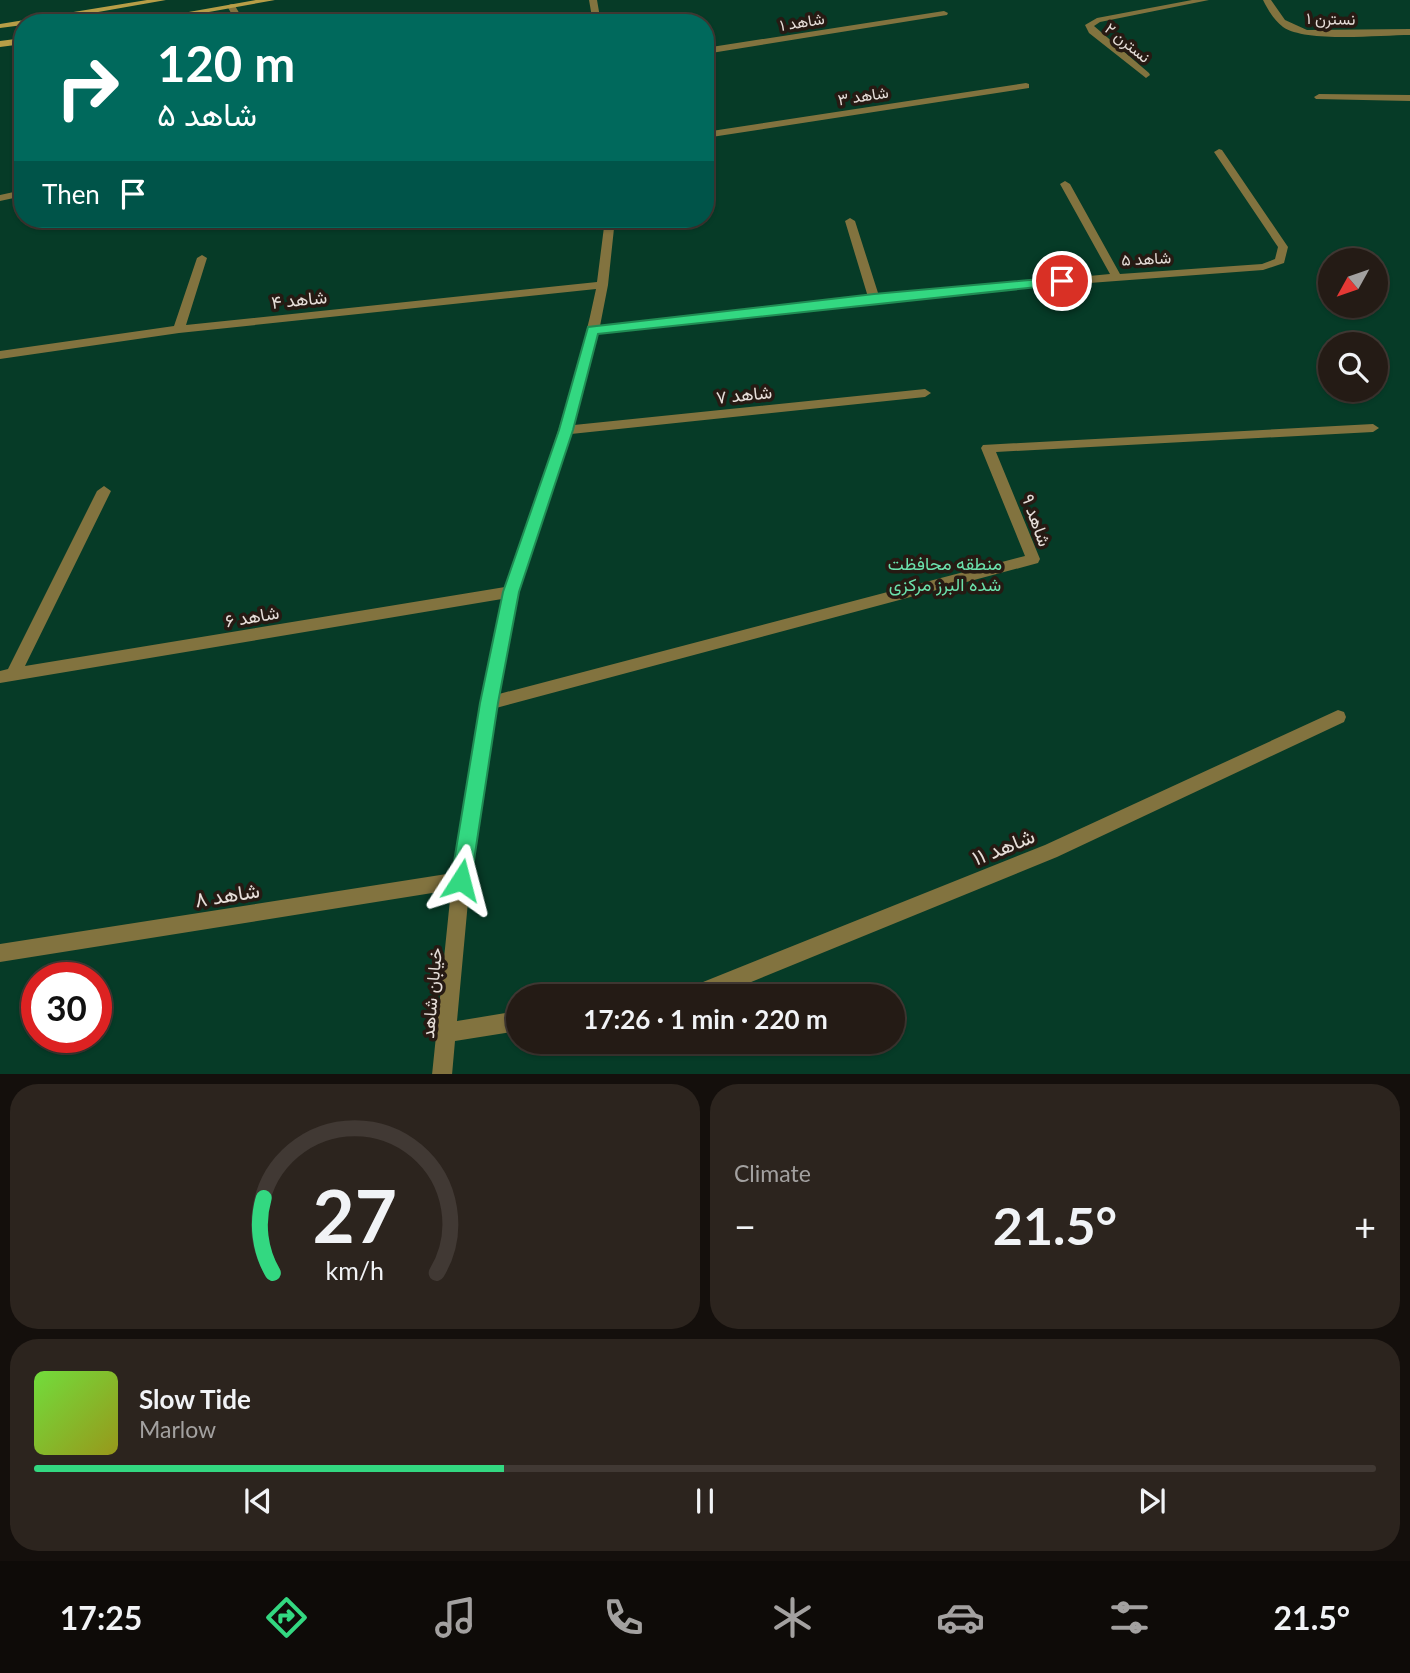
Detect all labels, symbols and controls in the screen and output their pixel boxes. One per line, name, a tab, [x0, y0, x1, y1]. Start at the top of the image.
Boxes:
street label: شاهد ۱	[778, 8, 826, 34]
street label: نسترن ۱	[1306, 8, 1356, 30]
street label: نسترن ۲	[1100, 18, 1155, 68]
text: 120 m	[157, 34, 295, 92]
icon: right	[42, 42, 133, 133]
street label: شاهد ۳	[836, 82, 890, 108]
text: شاهد ۵	[157, 94, 257, 133]
icon: arrive	[114, 175, 152, 213]
text: Then	[42, 178, 100, 210]
street label: شاهد ۵	[1121, 247, 1171, 269]
north arrow	[1318, 248, 1388, 318]
map controls	[1318, 248, 1388, 402]
pin	[1032, 251, 1092, 311]
icon: arrive	[1043, 262, 1081, 300]
street label: شاهد ۴	[270, 285, 328, 313]
button: search	[1318, 332, 1388, 402]
street label: شاهد ۷	[715, 380, 773, 408]
street label: شاهد ۹	[1017, 491, 1057, 549]
park label: منطقه محافظت شده البرز مرکزی	[888, 552, 1002, 596]
street label: شاهد ۶	[223, 600, 281, 632]
street label: شاهد ۱۱	[968, 822, 1038, 870]
position arrow	[424, 843, 498, 917]
street label: شاهد ۸	[193, 877, 261, 911]
street label: خیابان شاهد	[416, 947, 446, 1039]
speed limit sign: 30	[21, 962, 112, 1053]
text: 17:26 · 1 min · 220 m	[583, 1003, 828, 1035]
text: Climate	[734, 1159, 811, 1187]
text: 27	[313, 1171, 397, 1259]
text: 21.5°	[993, 1194, 1117, 1256]
text: −	[734, 1203, 756, 1249]
text: +	[1354, 1203, 1376, 1249]
text: km/h	[326, 1254, 384, 1284]
text: Slow Tide	[139, 1383, 251, 1415]
text: Marlow	[139, 1415, 216, 1443]
icon: previous	[239, 1482, 277, 1520]
icon: pause	[686, 1482, 724, 1520]
icon: next	[1133, 1482, 1171, 1520]
icon: directions	[262, 1593, 311, 1642]
icon: music	[431, 1593, 480, 1642]
icon: phone	[599, 1593, 648, 1642]
icon: climate	[768, 1593, 817, 1642]
icon: car	[936, 1593, 985, 1642]
icon: filters	[1105, 1593, 1154, 1642]
text: 17:25	[60, 1598, 142, 1637]
text: 21.5°	[1274, 1598, 1350, 1637]

